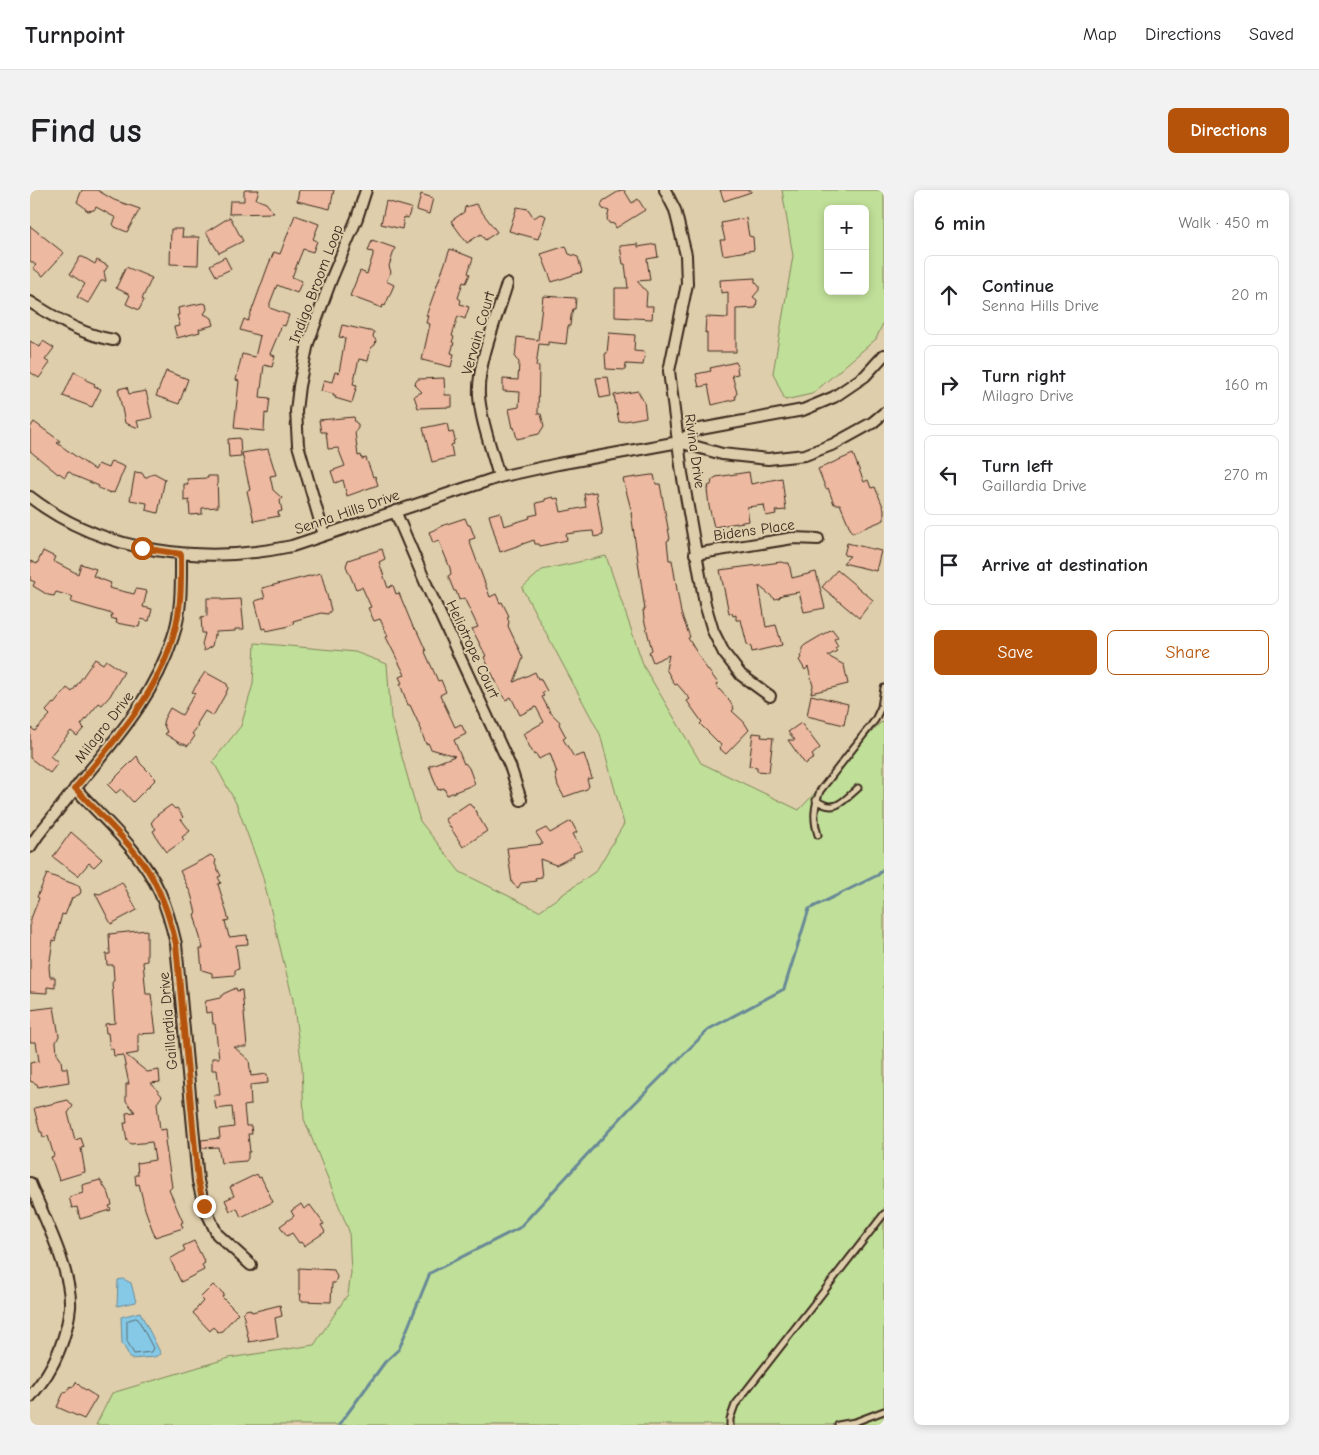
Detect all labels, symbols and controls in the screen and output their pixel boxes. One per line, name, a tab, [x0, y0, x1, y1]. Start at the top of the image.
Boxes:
text: Turnpoint	[25, 21, 124, 49]
text: Map	[1083, 24, 1117, 45]
text: Directions	[1145, 24, 1221, 45]
text: Saved	[1249, 24, 1294, 45]
button: Directions	[1168, 108, 1289, 153]
text: Find us	[30, 110, 142, 151]
map controls	[824, 205, 869, 295]
button: +	[824, 205, 869, 250]
text: 6 min	[934, 211, 986, 235]
text: Walk · 450 m	[1178, 214, 1269, 232]
street label: Indigo Broom Loop	[285, 222, 347, 346]
button: −	[824, 250, 869, 295]
text: Continue	[982, 275, 1054, 297]
icon: ahead	[935, 281, 963, 309]
text: 20 m	[1231, 286, 1268, 304]
street label: Vervain Court	[457, 288, 499, 377]
text: Senna Hills Drive	[982, 297, 1099, 315]
text: Turn right	[982, 365, 1066, 387]
icon: right	[935, 371, 963, 399]
text: 160 m	[1225, 376, 1268, 394]
text: Milagro Drive	[982, 387, 1074, 405]
street label: Rivina Drive	[681, 412, 709, 490]
text: Turn left	[982, 455, 1053, 477]
icon: left	[935, 461, 963, 489]
text: 270 m	[1224, 466, 1268, 484]
text: Gaillardia Drive	[982, 477, 1087, 495]
street label: Senna Hills Drive	[292, 486, 402, 538]
street label: Bidens Place	[712, 515, 796, 545]
route start	[131, 537, 154, 560]
icon: arrive	[935, 551, 963, 579]
text: Arrive at destination	[982, 554, 1148, 576]
street label: Heliotrope Court	[442, 597, 504, 702]
button: Save	[934, 630, 1097, 675]
button: Share	[1107, 630, 1269, 675]
street label: Milagro Drive	[70, 687, 138, 766]
street label: Gaillardia Drive	[155, 971, 181, 1071]
route end	[193, 1195, 216, 1218]

